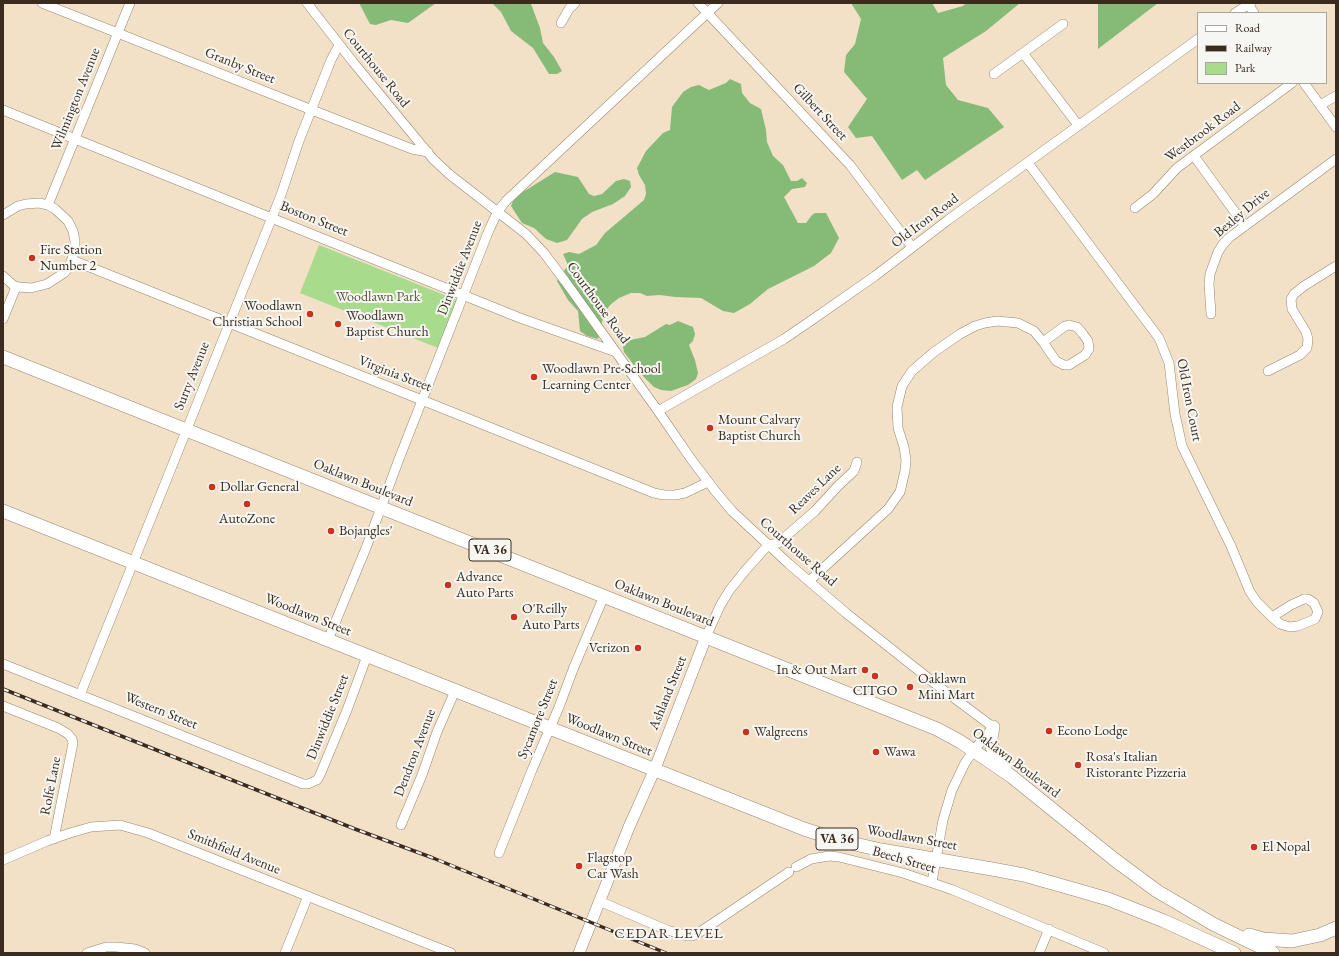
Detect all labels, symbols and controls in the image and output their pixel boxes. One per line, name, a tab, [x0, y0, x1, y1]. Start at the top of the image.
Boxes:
legend	[1197, 12, 1327, 84]
text: Road	[1235, 20, 1260, 36]
street label: Courthouse Road	[339, 25, 413, 111]
text: Railway	[1235, 40, 1272, 56]
street label: Granby Street	[202, 44, 278, 88]
street label: Wilmington Avenue	[48, 45, 104, 153]
text: Park	[1235, 60, 1255, 76]
street label: Gilbert Street	[789, 80, 851, 144]
street label: Westbrook Road	[1162, 98, 1244, 166]
street label: Bexley Drive	[1211, 185, 1273, 241]
street label: Old Iron Road	[888, 190, 962, 252]
street label: Boston Street	[277, 198, 351, 240]
street label: Dinwiddie Avenue	[434, 218, 486, 318]
place label: Fire Station Number 2	[40, 242, 102, 274]
marker: Fire Station Number 2	[27, 253, 37, 263]
street label: Courthouse Road	[563, 259, 633, 347]
park label: Woodlawn Park	[336, 289, 420, 305]
place label: Woodlawn Christian School	[212, 298, 302, 330]
place label: Woodlawn Baptist Church	[346, 308, 429, 340]
marker: Woodlawn Christian School	[305, 309, 315, 319]
marker: Woodlawn Baptist Church	[333, 319, 343, 329]
street label: Surry Avenue	[171, 339, 213, 413]
street label: Virginia Street	[356, 352, 434, 396]
street label: Old Iron Court	[1173, 357, 1205, 443]
place label: Woodlawn Pre-School Learning Center	[542, 361, 661, 394]
marker: Woodlawn Pre-School Learning Center	[529, 372, 539, 382]
place label: Mount Calvary Baptist Church	[718, 412, 801, 444]
marker: Mount Calvary Baptist Church	[705, 423, 715, 433]
street label: Oaklawn Boulevard	[311, 455, 415, 511]
street label: Reaves Lane	[785, 460, 845, 518]
place label: Dollar General	[220, 479, 299, 495]
marker: Dollar General	[207, 482, 217, 492]
marker: AutoZone	[242, 499, 252, 509]
place label: AutoZone	[219, 511, 275, 527]
street label: Courthouse Road	[756, 514, 840, 590]
place label: Bojangles'	[339, 523, 393, 539]
marker: Bojangles'	[326, 526, 336, 536]
road number: VA 36	[469, 539, 511, 561]
place label: Advance Auto Parts	[456, 569, 513, 602]
street label: Oaklawn Boulevard	[612, 575, 716, 631]
marker: Advance Auto Parts	[443, 580, 453, 590]
street label: Woodlawn Street	[262, 590, 354, 640]
place label: O'Reilly Auto Parts	[522, 601, 579, 634]
marker: O'Reilly Auto Parts	[509, 612, 519, 622]
place label: Verizon	[589, 640, 630, 656]
marker: Verizon	[633, 643, 643, 653]
street label: Ashland Street	[646, 654, 690, 732]
place label: In & Out Mart	[776, 662, 857, 678]
marker: In & Out Mart	[860, 665, 870, 675]
marker: CITGO	[870, 671, 880, 681]
place label: Oaklawn Mini Mart	[918, 671, 975, 704]
street label: Dinwiddie Street	[303, 672, 353, 762]
street label: Sycamore Street	[514, 677, 562, 761]
marker: Oaklawn Mini Mart	[905, 682, 915, 692]
place label: CITGO	[853, 683, 897, 699]
street label: Western Street	[122, 689, 200, 733]
street label: Dendron Avenue	[391, 707, 439, 799]
street label: Woodlawn Street	[563, 710, 655, 760]
place label: Econo Lodge	[1057, 723, 1128, 739]
place label: Walgreens	[754, 724, 808, 740]
street label: Oaklawn Boulevard	[969, 724, 1063, 802]
marker: Econo Lodge	[1044, 726, 1054, 736]
marker: Walgreens	[741, 727, 751, 737]
place label: Wawa	[884, 744, 916, 760]
marker: Wawa	[871, 747, 881, 757]
place label: Rosa's Italian Ristorante Pizzeria	[1086, 749, 1186, 782]
street label: Rolfe Lane	[37, 755, 65, 817]
marker: Rosa's Italian Ristorante Pizzeria	[1073, 760, 1083, 770]
street label: Woodlawn Street	[865, 822, 959, 854]
street label: Smithfield Avenue	[185, 826, 283, 878]
road number: VA 36	[816, 828, 858, 850]
place label: El Nopal	[1262, 839, 1310, 855]
marker: El Nopal	[1249, 842, 1259, 852]
street label: Beech Street	[870, 843, 938, 877]
place label: Flagstop Car Wash	[587, 850, 639, 882]
marker: Flagstop Car Wash	[574, 861, 584, 871]
district label: CEDAR LEVEL	[614, 925, 724, 943]

